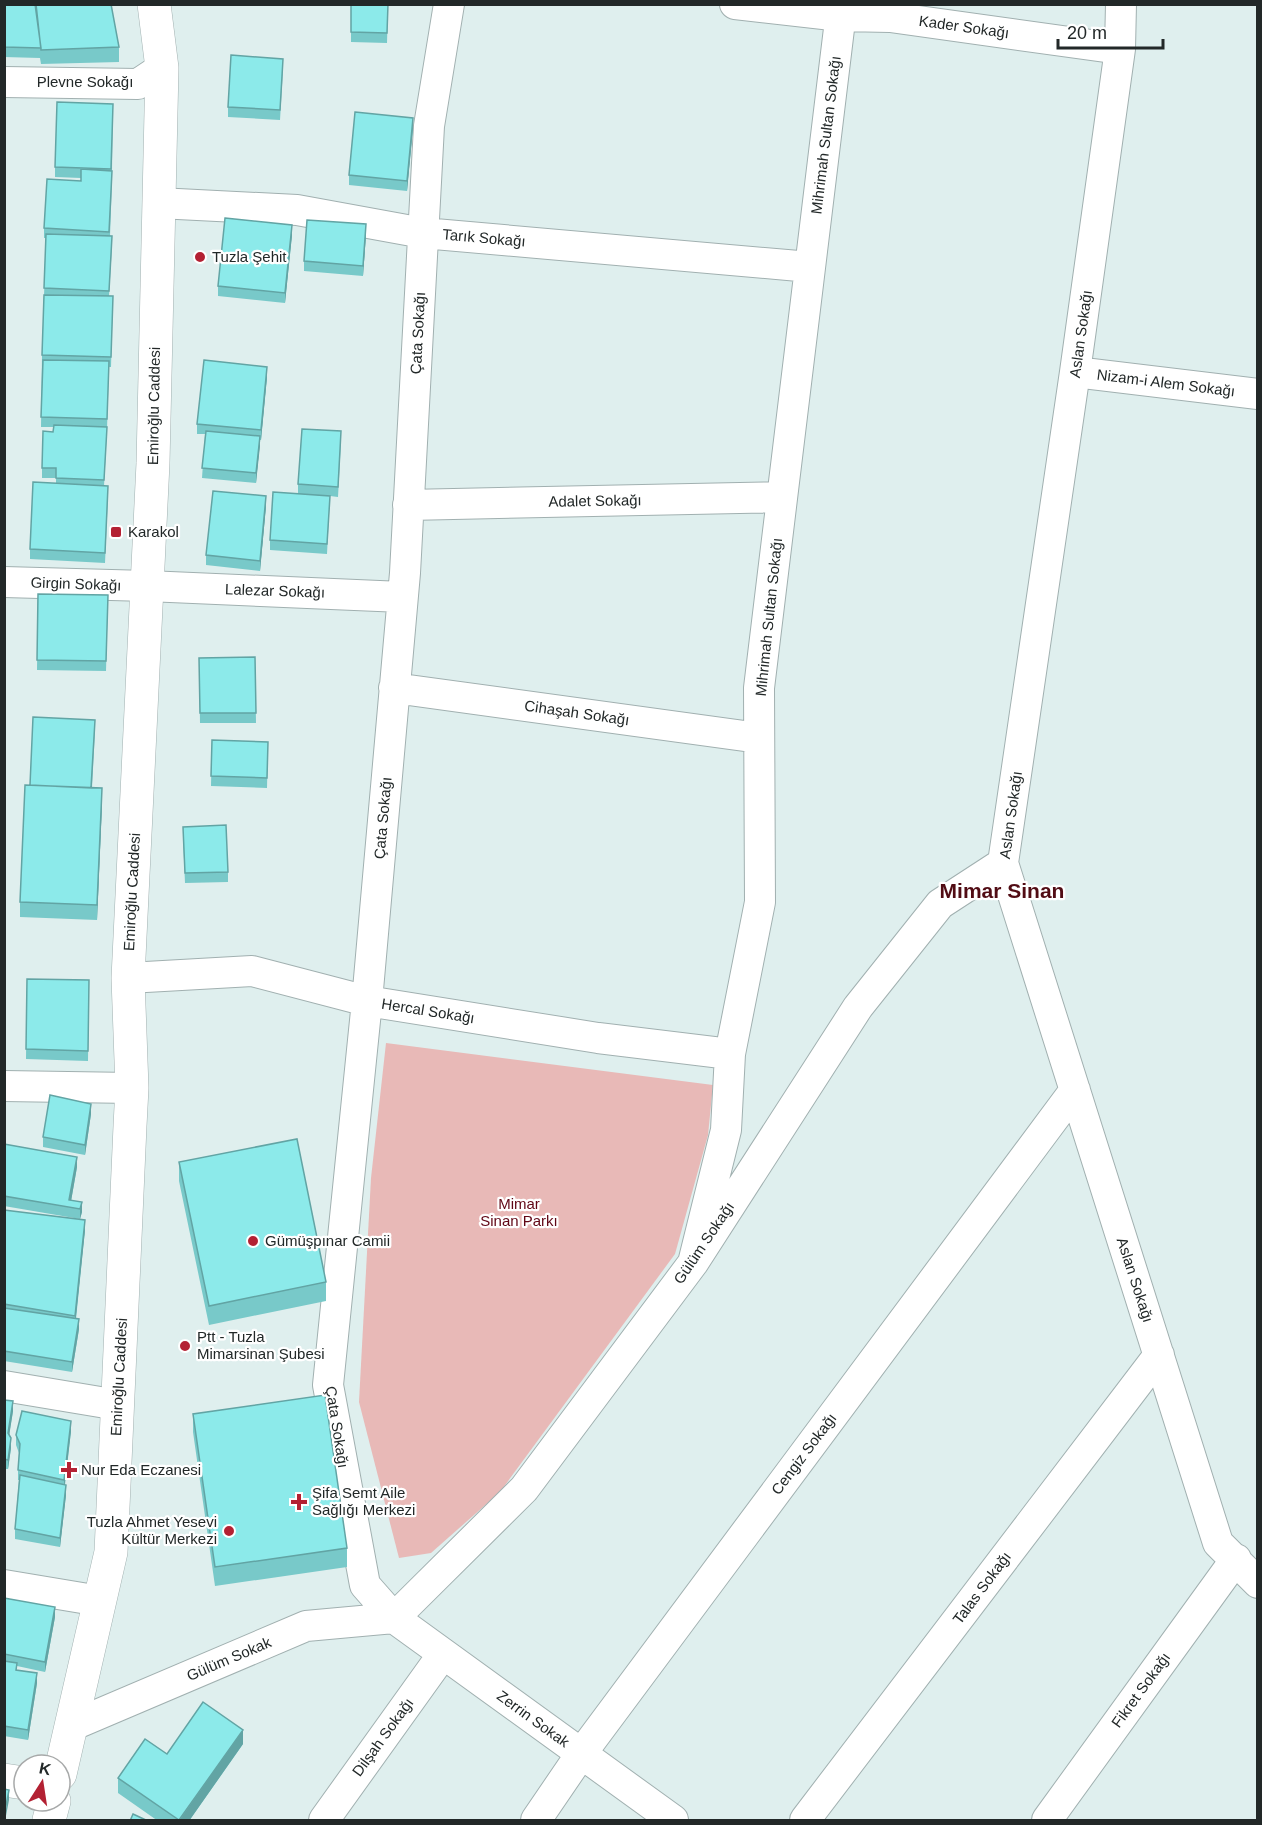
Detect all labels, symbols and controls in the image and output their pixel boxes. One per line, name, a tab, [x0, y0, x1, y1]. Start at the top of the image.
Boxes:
street label: Kader Sokağı	[918, 12, 1010, 41]
scale bar	[1058, 12, 1163, 50]
text: 20 m	[1067, 23, 1107, 43]
street label: Mihrimah Sultan Sokağı	[807, 55, 844, 215]
street label: Plevne Sokağı	[37, 73, 133, 90]
street label: Tarık Sokağı	[442, 225, 526, 250]
place label: Tuzla Şehit	[212, 248, 287, 265]
marker: Tuzla Şehit	[193, 250, 207, 264]
street label: Aslan Sokağı	[1066, 289, 1095, 379]
street label: Çata Sokağı	[407, 291, 428, 375]
street label: Emiroğlu Caddesi	[144, 347, 163, 465]
street label: Nizam-i Alem Sokağı	[1096, 366, 1236, 399]
street label: Adalet Sokağı	[548, 491, 642, 510]
place label: Karakol	[128, 523, 179, 540]
marker: Karakol	[109, 525, 123, 539]
street label: Mihrimah Sultan Sokağı	[752, 537, 785, 697]
street label: Girgin Sokağı	[30, 573, 122, 594]
street label: Lalezar Sokağı	[225, 580, 325, 601]
street label: Cihaşah Sokağı	[523, 697, 631, 728]
street label: Aslan Sokağı	[996, 770, 1025, 860]
street label: Çata Sokağı	[370, 776, 395, 860]
street label: Emiroğlu Caddesi	[120, 832, 143, 952]
district label: Mimar Sinan	[940, 879, 1064, 902]
street label: Hercal Sokağı	[380, 995, 476, 1026]
park label: Mimar Sinan Parkı	[480, 1195, 558, 1229]
street label: Gülüm Sokağı	[670, 1199, 737, 1287]
place label: Gümüşpınar Camii	[265, 1232, 390, 1249]
marker: Gümüşpınar Camii	[246, 1234, 260, 1248]
street label: Aslan Sokağı	[1114, 1235, 1157, 1325]
street label: Emiroğlu Caddesi	[107, 1317, 130, 1437]
place label: Ptt - Tuzla Mimarsinan Şubesi	[197, 1328, 325, 1362]
marker: Ptt - Tuzla Mimarsinan Şubesi	[178, 1339, 192, 1353]
street label: Çata Sokağı	[323, 1385, 352, 1469]
street label: Cengiz Sokağı	[767, 1410, 840, 1498]
place label: Nur Eda Eczanesi	[81, 1461, 201, 1478]
marker: Nur Eda Eczanesi	[62, 1463, 76, 1477]
place label: Şifa Semt Aile Sağlığı Merkezi	[312, 1484, 415, 1518]
marker: Şifa Semt Aile Sağlığı Merkezi	[290, 1493, 308, 1511]
place label: Tuzla Ahmet Yesevi Kültür Merkezi	[87, 1513, 217, 1547]
marker: Tuzla Ahmet Yesevi Kültür Merkezi	[222, 1524, 236, 1538]
street label: Talas Sokağı	[949, 1548, 1014, 1627]
street label: Gülüm Sokak	[184, 1633, 274, 1684]
street label: Fikret Sokağı	[1108, 1649, 1173, 1730]
street label: Zerrin Sokak	[494, 1687, 573, 1751]
street label: Dilşah Sokağı	[349, 1694, 417, 1779]
north arrow	[12, 1753, 72, 1813]
text: K	[38, 1759, 53, 1778]

